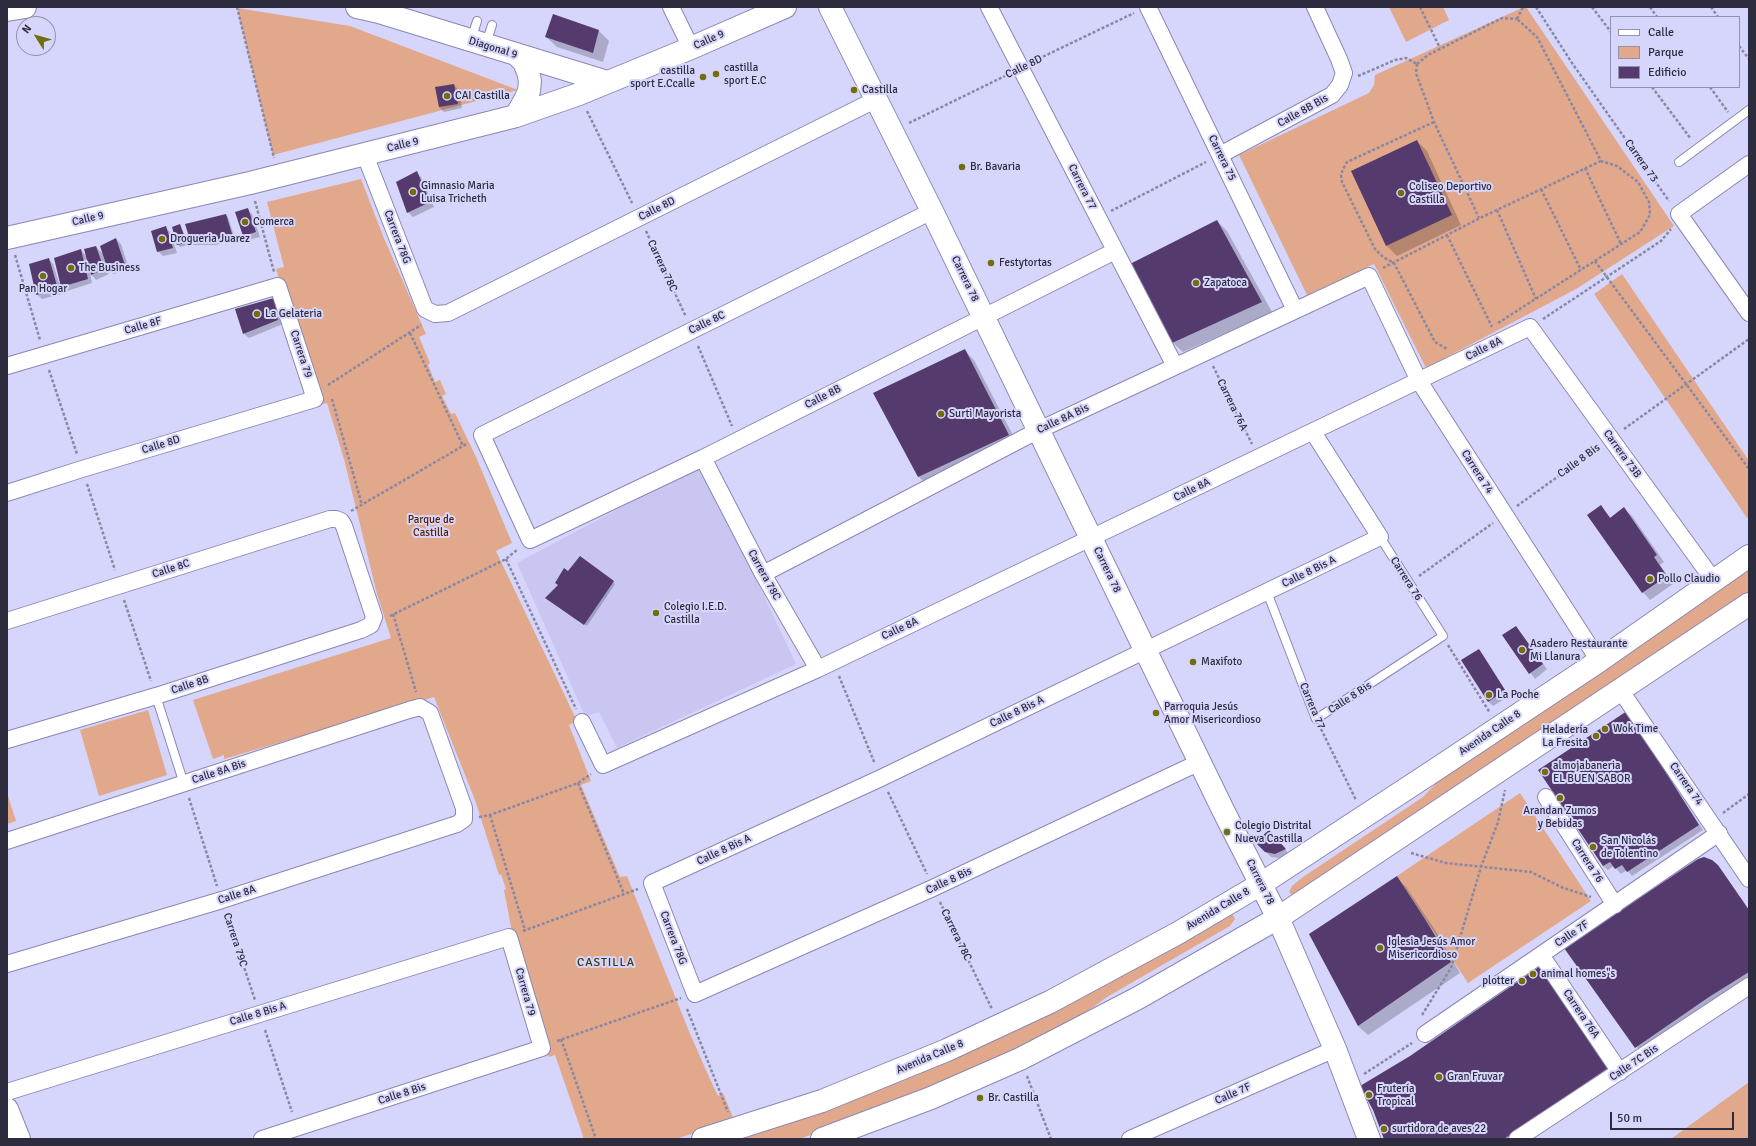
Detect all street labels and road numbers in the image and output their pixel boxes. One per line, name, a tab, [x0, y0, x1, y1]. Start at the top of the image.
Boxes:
street label: Calle 9	[692, 27, 726, 53]
street label: Diagonal 9	[467, 34, 519, 62]
street label: Calle 8D	[1003, 52, 1045, 82]
street label: Calle 8B Bis	[1275, 92, 1331, 130]
street label: Carrera 75	[1205, 133, 1239, 183]
street label: Calle 9	[386, 135, 420, 155]
street label: Carrera 73	[1621, 137, 1661, 185]
street label: Carrera 77	[1065, 162, 1099, 212]
street label: Calle 8D	[636, 194, 678, 224]
street label: Carrera 78G	[381, 208, 413, 266]
street label: Calle 9	[71, 209, 105, 229]
street label: Carrera 78C	[644, 238, 680, 294]
street label: Carrera 78	[948, 254, 982, 304]
street label: Calle 8C	[687, 309, 727, 337]
street label: Calle 8F	[123, 314, 163, 338]
street label: Carrera 79	[287, 328, 315, 380]
street label: Calle 8A	[1464, 335, 1504, 363]
street label: Carrera 76A	[1214, 377, 1250, 433]
street label: Calle 8B	[803, 382, 843, 412]
street label: Calle 8A Bis	[1035, 401, 1091, 437]
street label: Carrera 73B	[1600, 427, 1644, 481]
street label: Calle 8D	[140, 433, 182, 457]
street label: Calle 8 Bis	[1555, 441, 1603, 481]
street label: Carrera 74	[1458, 448, 1496, 496]
street label: Calle 8A	[1172, 476, 1212, 504]
street label: Carrera 78	[1090, 545, 1124, 595]
street label: Carrera 78C	[745, 547, 783, 603]
street label: Calle 8 Bis A	[1280, 553, 1338, 591]
street label: Carrera 76	[1387, 555, 1425, 603]
street label: Calle 8C	[150, 557, 192, 581]
street label: Calle 8A	[880, 615, 920, 643]
street label: Calle 8B	[169, 673, 211, 697]
street label: Calle 8 Bis	[1326, 679, 1374, 717]
street label: Carrera 77	[1296, 681, 1328, 731]
street label: Calle 8 Bis A	[988, 693, 1046, 731]
street label: Avenida Calle 8	[1456, 707, 1524, 759]
street label: Calle 8A Bis	[190, 757, 248, 787]
street label: Carrera 74	[1666, 760, 1706, 808]
street label: Calle 8 Bis A	[695, 832, 753, 868]
street label: Carrera 76	[1568, 837, 1606, 885]
street label: Carrera 78	[1243, 857, 1277, 907]
street label: Calle 8 Bis	[924, 865, 974, 897]
street label: Calle 8A	[216, 883, 258, 907]
street label: Avenida Calle 8	[1184, 885, 1252, 933]
street label: Carrera 78C	[938, 907, 974, 963]
street label: Carrera 78G	[657, 909, 689, 967]
street label: Carrera 79C	[220, 911, 250, 969]
street label: Calle 7F	[1553, 918, 1591, 950]
street label: Carrera 79	[512, 966, 538, 1018]
street label: Carrera 76A	[1560, 987, 1602, 1041]
street label: Calle 8 Bis A	[228, 999, 288, 1029]
street label: Avenida Calle 8	[894, 1037, 966, 1077]
street label: Calle 7C Bis	[1607, 1042, 1661, 1084]
street label: Calle 8 Bis	[377, 1080, 427, 1108]
street label: Calle 7F	[1213, 1080, 1253, 1108]

